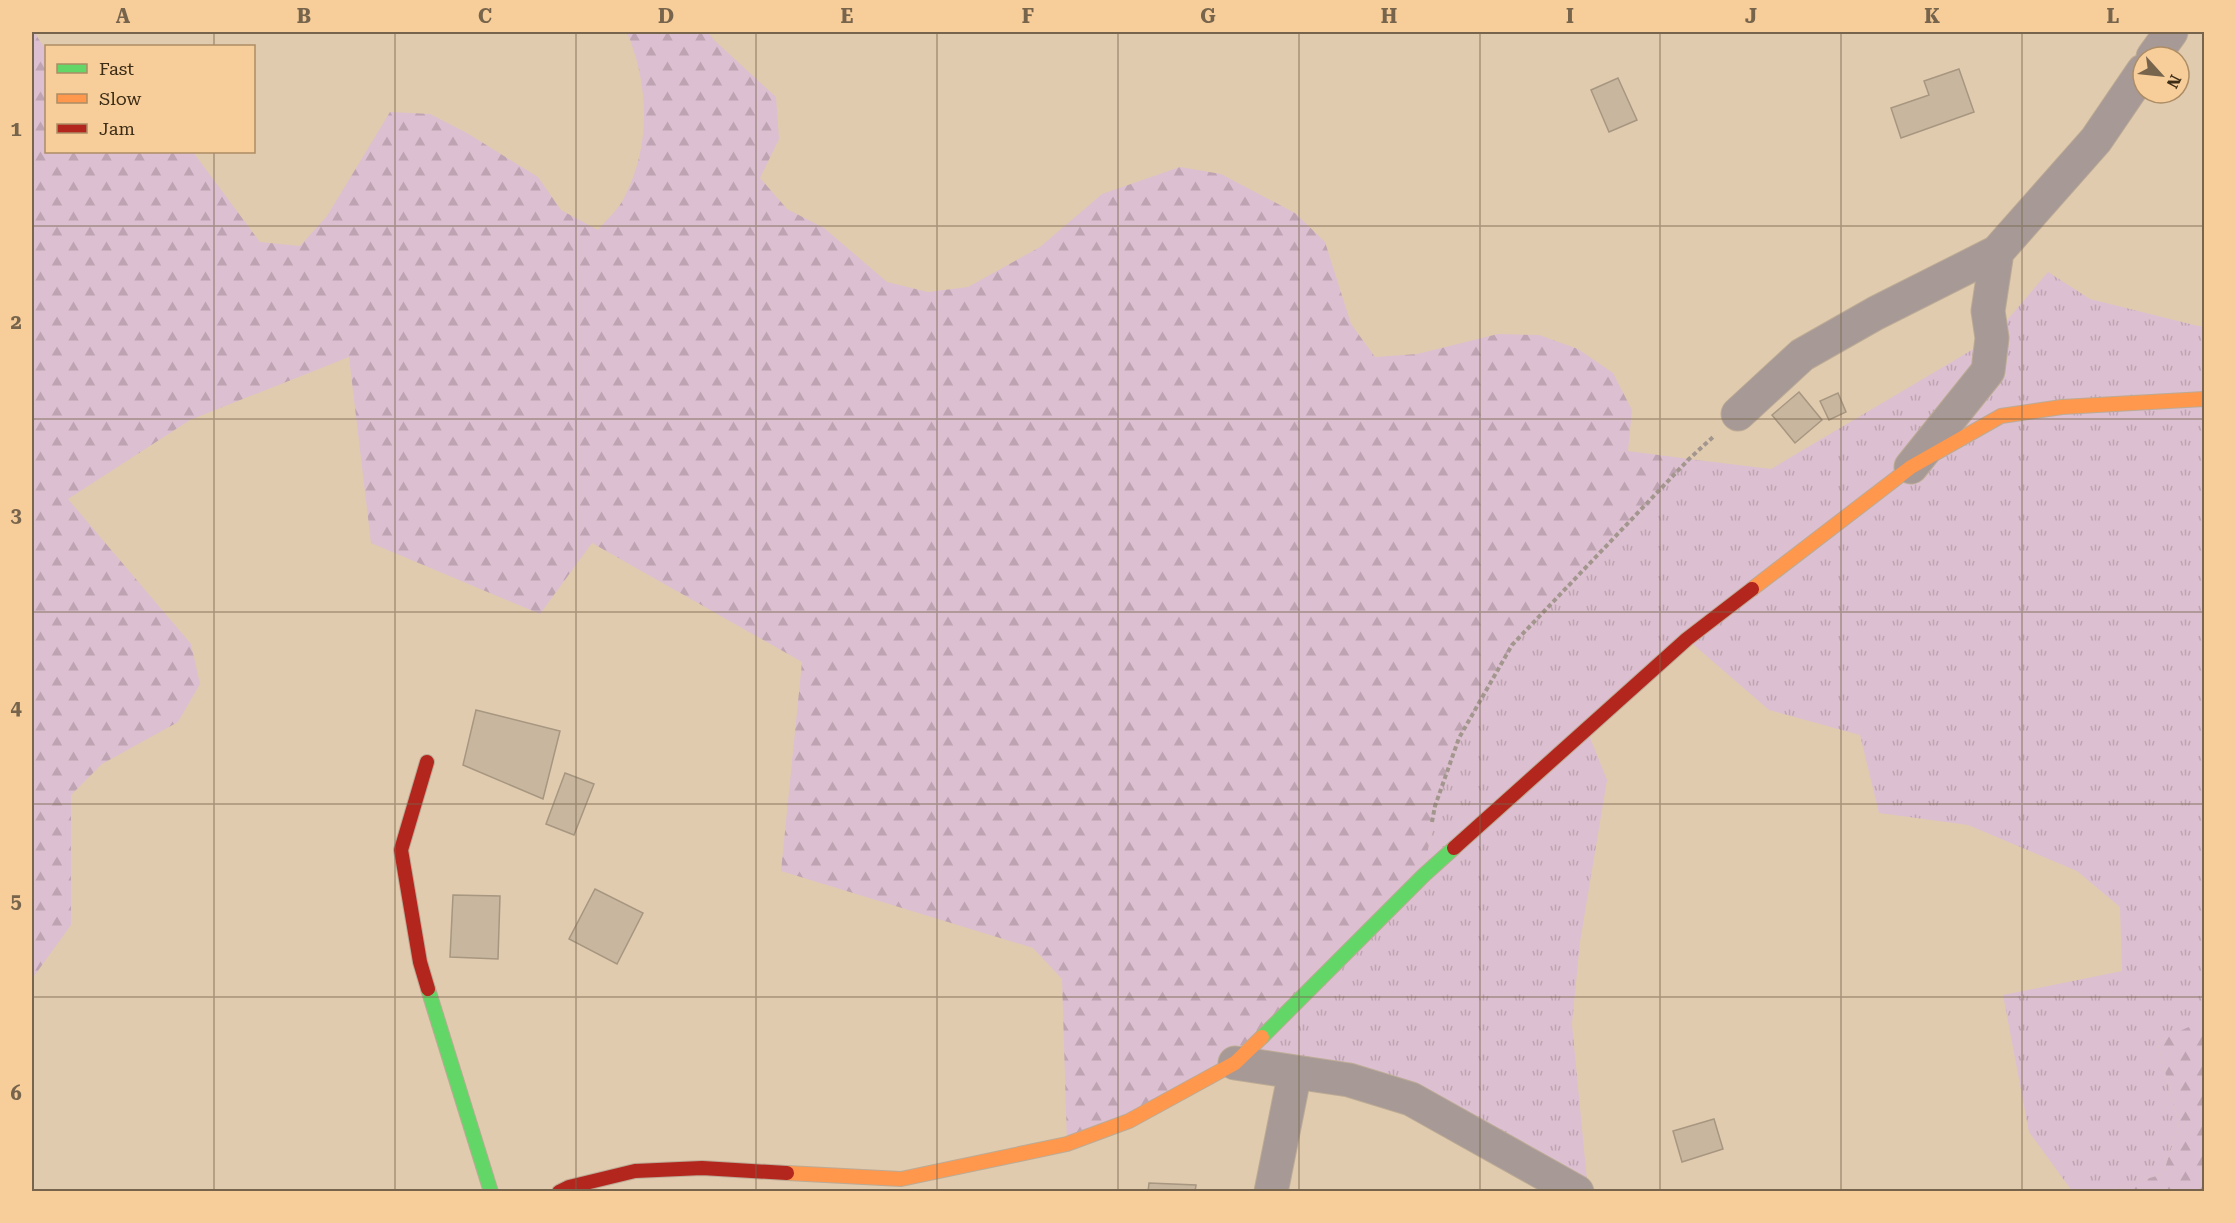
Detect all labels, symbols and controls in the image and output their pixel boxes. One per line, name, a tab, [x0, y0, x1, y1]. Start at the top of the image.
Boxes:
text: A	[116, 4, 131, 28]
text: B	[297, 4, 311, 28]
text: C	[478, 4, 492, 28]
text: D	[658, 4, 674, 28]
text: E	[841, 4, 854, 28]
text: F	[1022, 4, 1034, 28]
text: G	[1200, 4, 1216, 28]
text: H	[1381, 4, 1397, 28]
text: I	[1566, 4, 1574, 28]
text: J	[1745, 4, 1757, 28]
text: K	[1924, 4, 1940, 28]
text: L	[2107, 4, 2120, 28]
legend	[45, 45, 255, 153]
north arrow	[2131, 45, 2191, 105]
text: Fast	[99, 58, 134, 79]
text: N	[2163, 72, 2185, 91]
text: Slow	[99, 88, 141, 109]
text: 1	[10, 117, 22, 141]
text: Jam	[99, 118, 135, 139]
text: 2	[10, 310, 22, 334]
text: 3	[10, 503, 22, 527]
text: 4	[10, 696, 22, 720]
text: 5	[10, 889, 22, 913]
text: 6	[10, 1081, 22, 1105]

